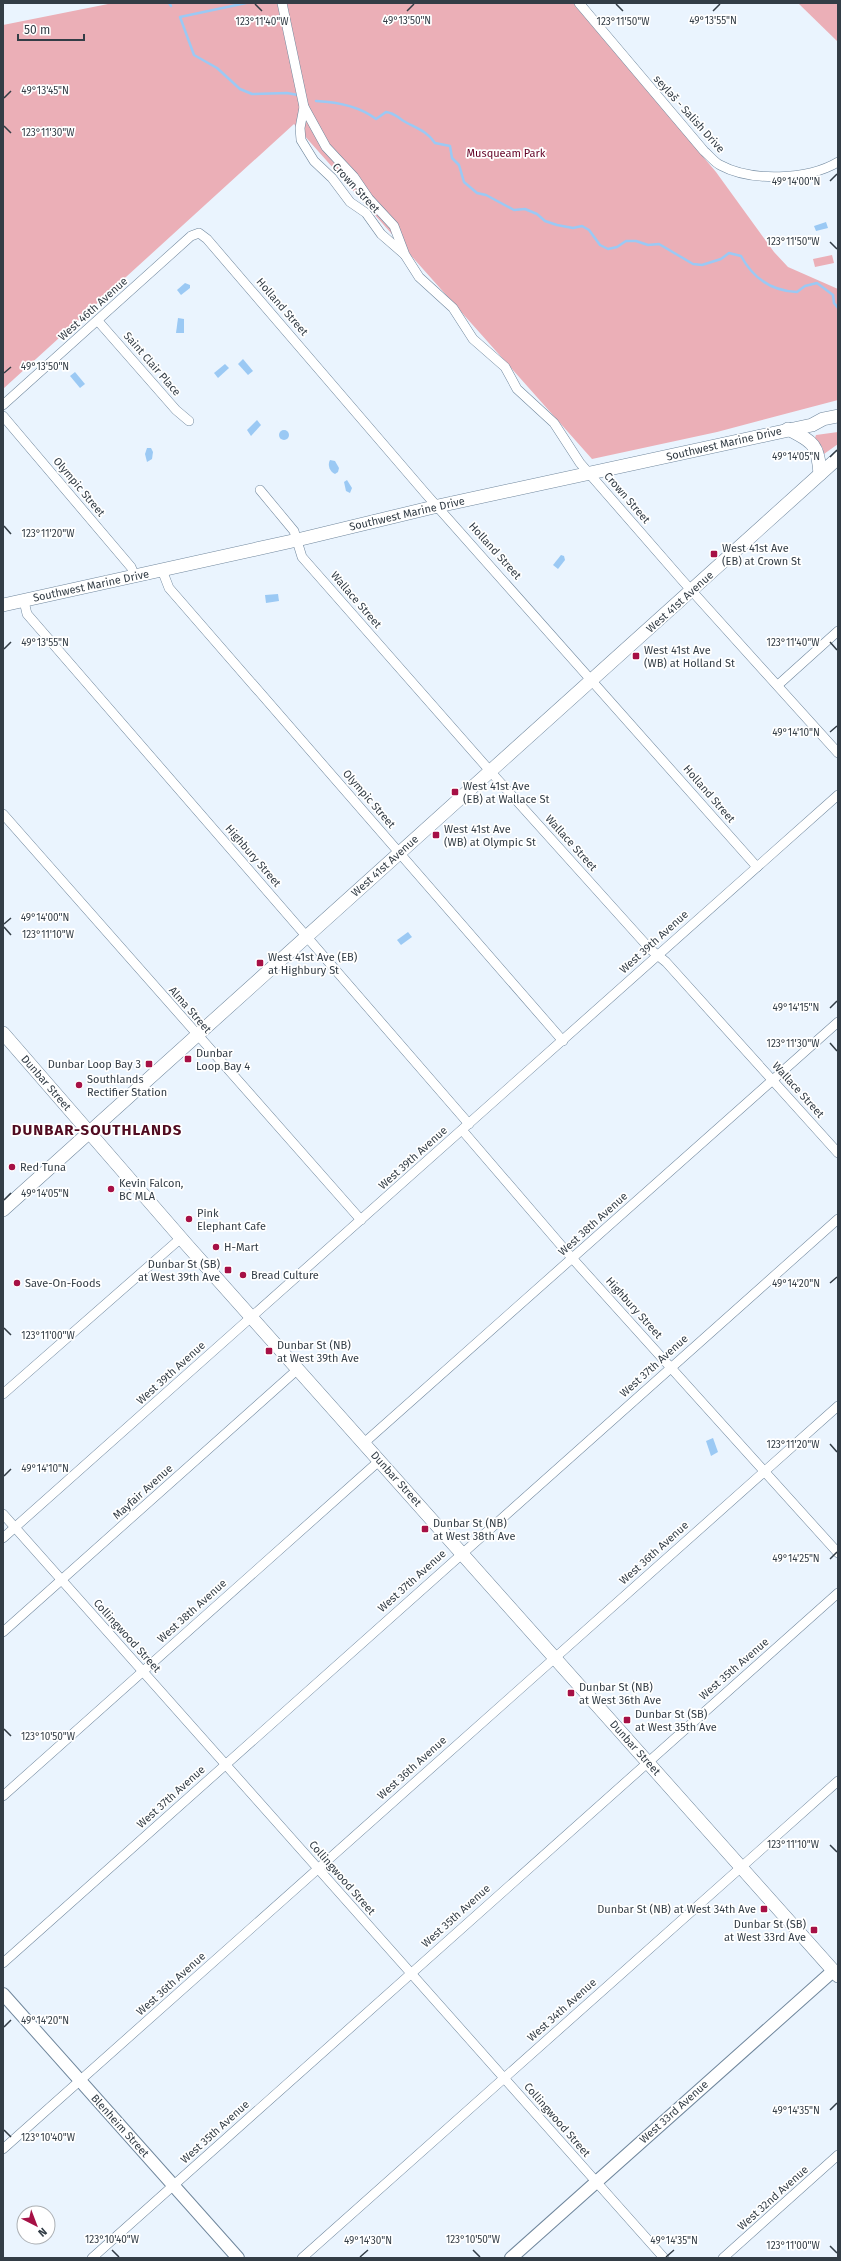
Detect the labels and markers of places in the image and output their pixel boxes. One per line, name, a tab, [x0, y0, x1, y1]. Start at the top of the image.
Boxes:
place label: West 41st Ave (EB) at Crown St	[722, 542, 801, 568]
marker: West 41st Ave (EB) at Crown St	[709, 549, 719, 559]
place label: West 41st Ave (WB) at Holland St	[644, 644, 735, 670]
marker: West 41st Ave (WB) at Holland St	[631, 651, 641, 661]
place label: West 41st Ave (EB) at Wallace St	[463, 780, 549, 806]
marker: West 41st Ave (EB) at Wallace St	[450, 787, 460, 797]
place label: West 41st Ave (WB) at Olympic St	[444, 823, 536, 849]
marker: West 41st Ave (WB) at Olympic St	[431, 830, 441, 840]
place label: West 41st Ave (EB) at Highbury St	[268, 951, 358, 977]
marker: West 41st Ave (EB) at Highbury St	[255, 958, 265, 968]
place label: Dunbar Loop Bay 4	[196, 1047, 250, 1073]
marker: Dunbar Loop Bay 4	[183, 1054, 193, 1064]
place label: Dunbar Loop Bay 3	[48, 1058, 141, 1071]
marker: Dunbar Loop Bay 3	[144, 1059, 154, 1069]
place label: Southlands Rectifier Station	[87, 1073, 167, 1099]
marker: Southlands Rectifier Station	[74, 1080, 84, 1090]
place label: Red Tuna	[20, 1161, 66, 1174]
marker: Red Tuna	[7, 1162, 17, 1172]
place label: Kevin Falcon, BC MLA	[119, 1177, 184, 1203]
marker: Kevin Falcon, BC MLA	[106, 1184, 116, 1194]
place label: Pink Elephant Cafe	[197, 1207, 266, 1233]
marker: Pink Elephant Cafe	[184, 1214, 194, 1224]
place label: H-Mart	[224, 1241, 259, 1254]
marker: H-Mart	[211, 1242, 221, 1252]
place label: Dunbar St (SB) at West 39th Ave	[138, 1258, 220, 1284]
marker: Dunbar St (SB) at West 39th Ave	[223, 1265, 233, 1275]
place label: Bread Culture	[251, 1269, 319, 1282]
marker: Bread Culture	[238, 1270, 248, 1280]
place label: Save-On-Foods	[25, 1277, 101, 1290]
marker: Save-On-Foods	[12, 1278, 22, 1288]
place label: Dunbar St (NB) at West 39th Ave	[277, 1339, 359, 1365]
marker: Dunbar St (NB) at West 39th Ave	[264, 1346, 274, 1356]
place label: Dunbar St (NB) at West 38th Ave	[433, 1517, 515, 1543]
marker: Dunbar St (NB) at West 38th Ave	[420, 1524, 430, 1534]
place label: Dunbar St (NB) at West 36th Ave	[579, 1681, 661, 1707]
marker: Dunbar St (NB) at West 36th Ave	[566, 1688, 576, 1698]
place label: Dunbar St (SB) at West 35th Ave	[635, 1708, 717, 1734]
marker: Dunbar St (SB) at West 35th Ave	[622, 1715, 632, 1725]
place label: Dunbar St (NB) at West 34th Ave	[597, 1903, 756, 1916]
marker: Dunbar St (NB) at West 34th Ave	[759, 1904, 769, 1914]
place label: Dunbar St (SB) at West 33rd Ave	[724, 1918, 806, 1944]
marker: Dunbar St (SB) at West 33rd Ave	[809, 1925, 819, 1935]

